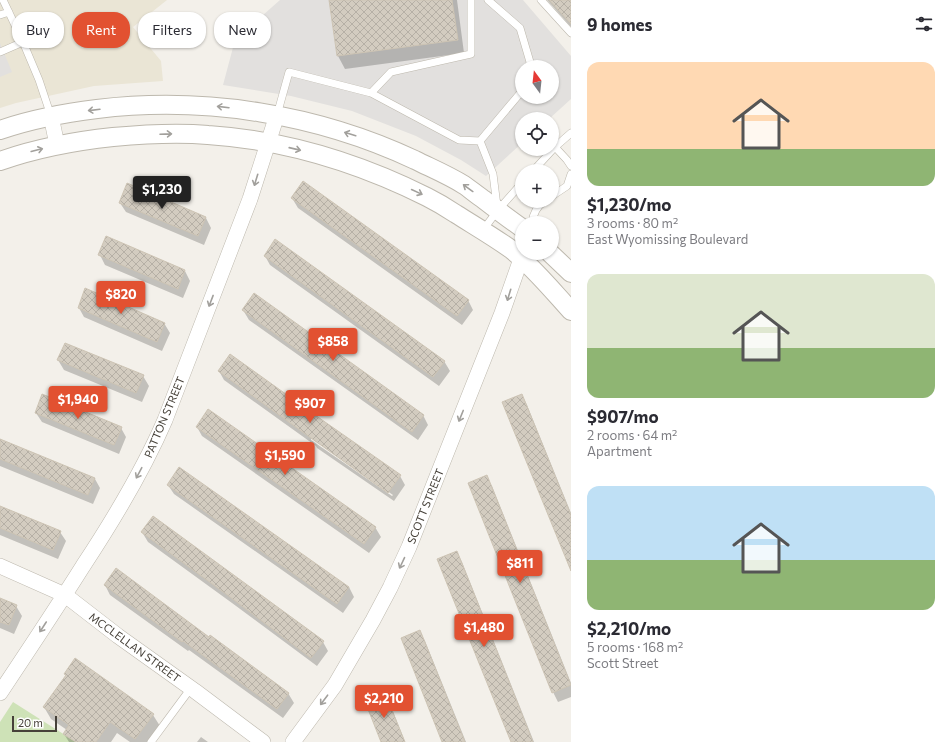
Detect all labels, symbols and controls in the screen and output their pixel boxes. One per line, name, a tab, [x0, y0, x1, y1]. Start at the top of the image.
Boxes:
chip: Buy	[12, 12, 64, 48]
chip: Rent	[72, 12, 130, 48]
chip: Filters	[138, 12, 206, 48]
chip: New	[214, 12, 271, 48]
icon: filters	[913, 13, 935, 35]
text: 9 homes	[587, 14, 652, 35]
north arrow	[515, 60, 559, 104]
map controls	[515, 60, 559, 260]
icon: home	[725, 88, 797, 160]
one-way arrow	[217, 104, 230, 111]
one-way arrow	[88, 106, 101, 113]
button: locate	[515, 112, 559, 156]
one-way arrow	[159, 130, 172, 138]
one-way arrow	[344, 130, 357, 137]
one-way arrow	[288, 145, 301, 153]
one-way arrow	[31, 146, 44, 153]
button: +	[515, 164, 559, 208]
one-way arrow	[252, 173, 259, 186]
pin: $1,230	[129, 176, 195, 210]
text: $1,230	[142, 181, 182, 197]
one-way arrow	[463, 184, 474, 192]
one-way arrow	[411, 189, 423, 196]
text: $1,230/mo	[587, 194, 671, 215]
text: 3 rooms · 80 m²	[587, 215, 678, 231]
button: −	[515, 216, 559, 260]
text: East Wyomissing Boulevard	[587, 231, 748, 247]
pin: $820	[97, 281, 145, 315]
text: $820	[105, 286, 137, 302]
one-way arrow	[505, 289, 512, 302]
one-way arrow	[206, 295, 214, 307]
icon: home	[725, 300, 797, 372]
pin: $858	[309, 328, 357, 362]
text: $858	[317, 333, 349, 349]
street label: PATTON STREET	[141, 374, 187, 460]
pin: $1,940	[45, 386, 111, 420]
pin: $907	[286, 390, 334, 424]
text: $1,940	[57, 391, 99, 407]
text: $907	[294, 395, 326, 411]
text: $907/mo	[587, 406, 659, 427]
one-way arrow	[457, 410, 465, 422]
text: 2 rooms · 64 m²	[587, 427, 677, 443]
pin: $1,590	[252, 442, 318, 476]
text: Apartment	[587, 443, 652, 459]
text: $1,590	[265, 447, 305, 463]
one-way arrow	[135, 467, 143, 479]
street label: SCOTT STREET	[404, 467, 446, 545]
icon: home	[725, 512, 797, 584]
pin: $811	[496, 550, 544, 584]
text: $811	[506, 555, 534, 571]
one-way arrow	[397, 556, 405, 568]
street label: MCCLELLAN STREET	[87, 610, 183, 684]
pin: $1,480	[451, 614, 517, 648]
text: $2,210/mo	[587, 618, 671, 639]
text: $1,480	[463, 619, 505, 635]
one-way arrow	[39, 621, 47, 633]
text: 5 rooms · 168 m²	[587, 639, 683, 655]
text: Scott Street	[587, 655, 659, 671]
pin: $2,210	[351, 685, 417, 719]
text: $2,210	[364, 690, 404, 706]
one-way arrow	[320, 695, 329, 706]
scale bar	[12, 714, 57, 733]
text: 20 m	[18, 716, 43, 729]

